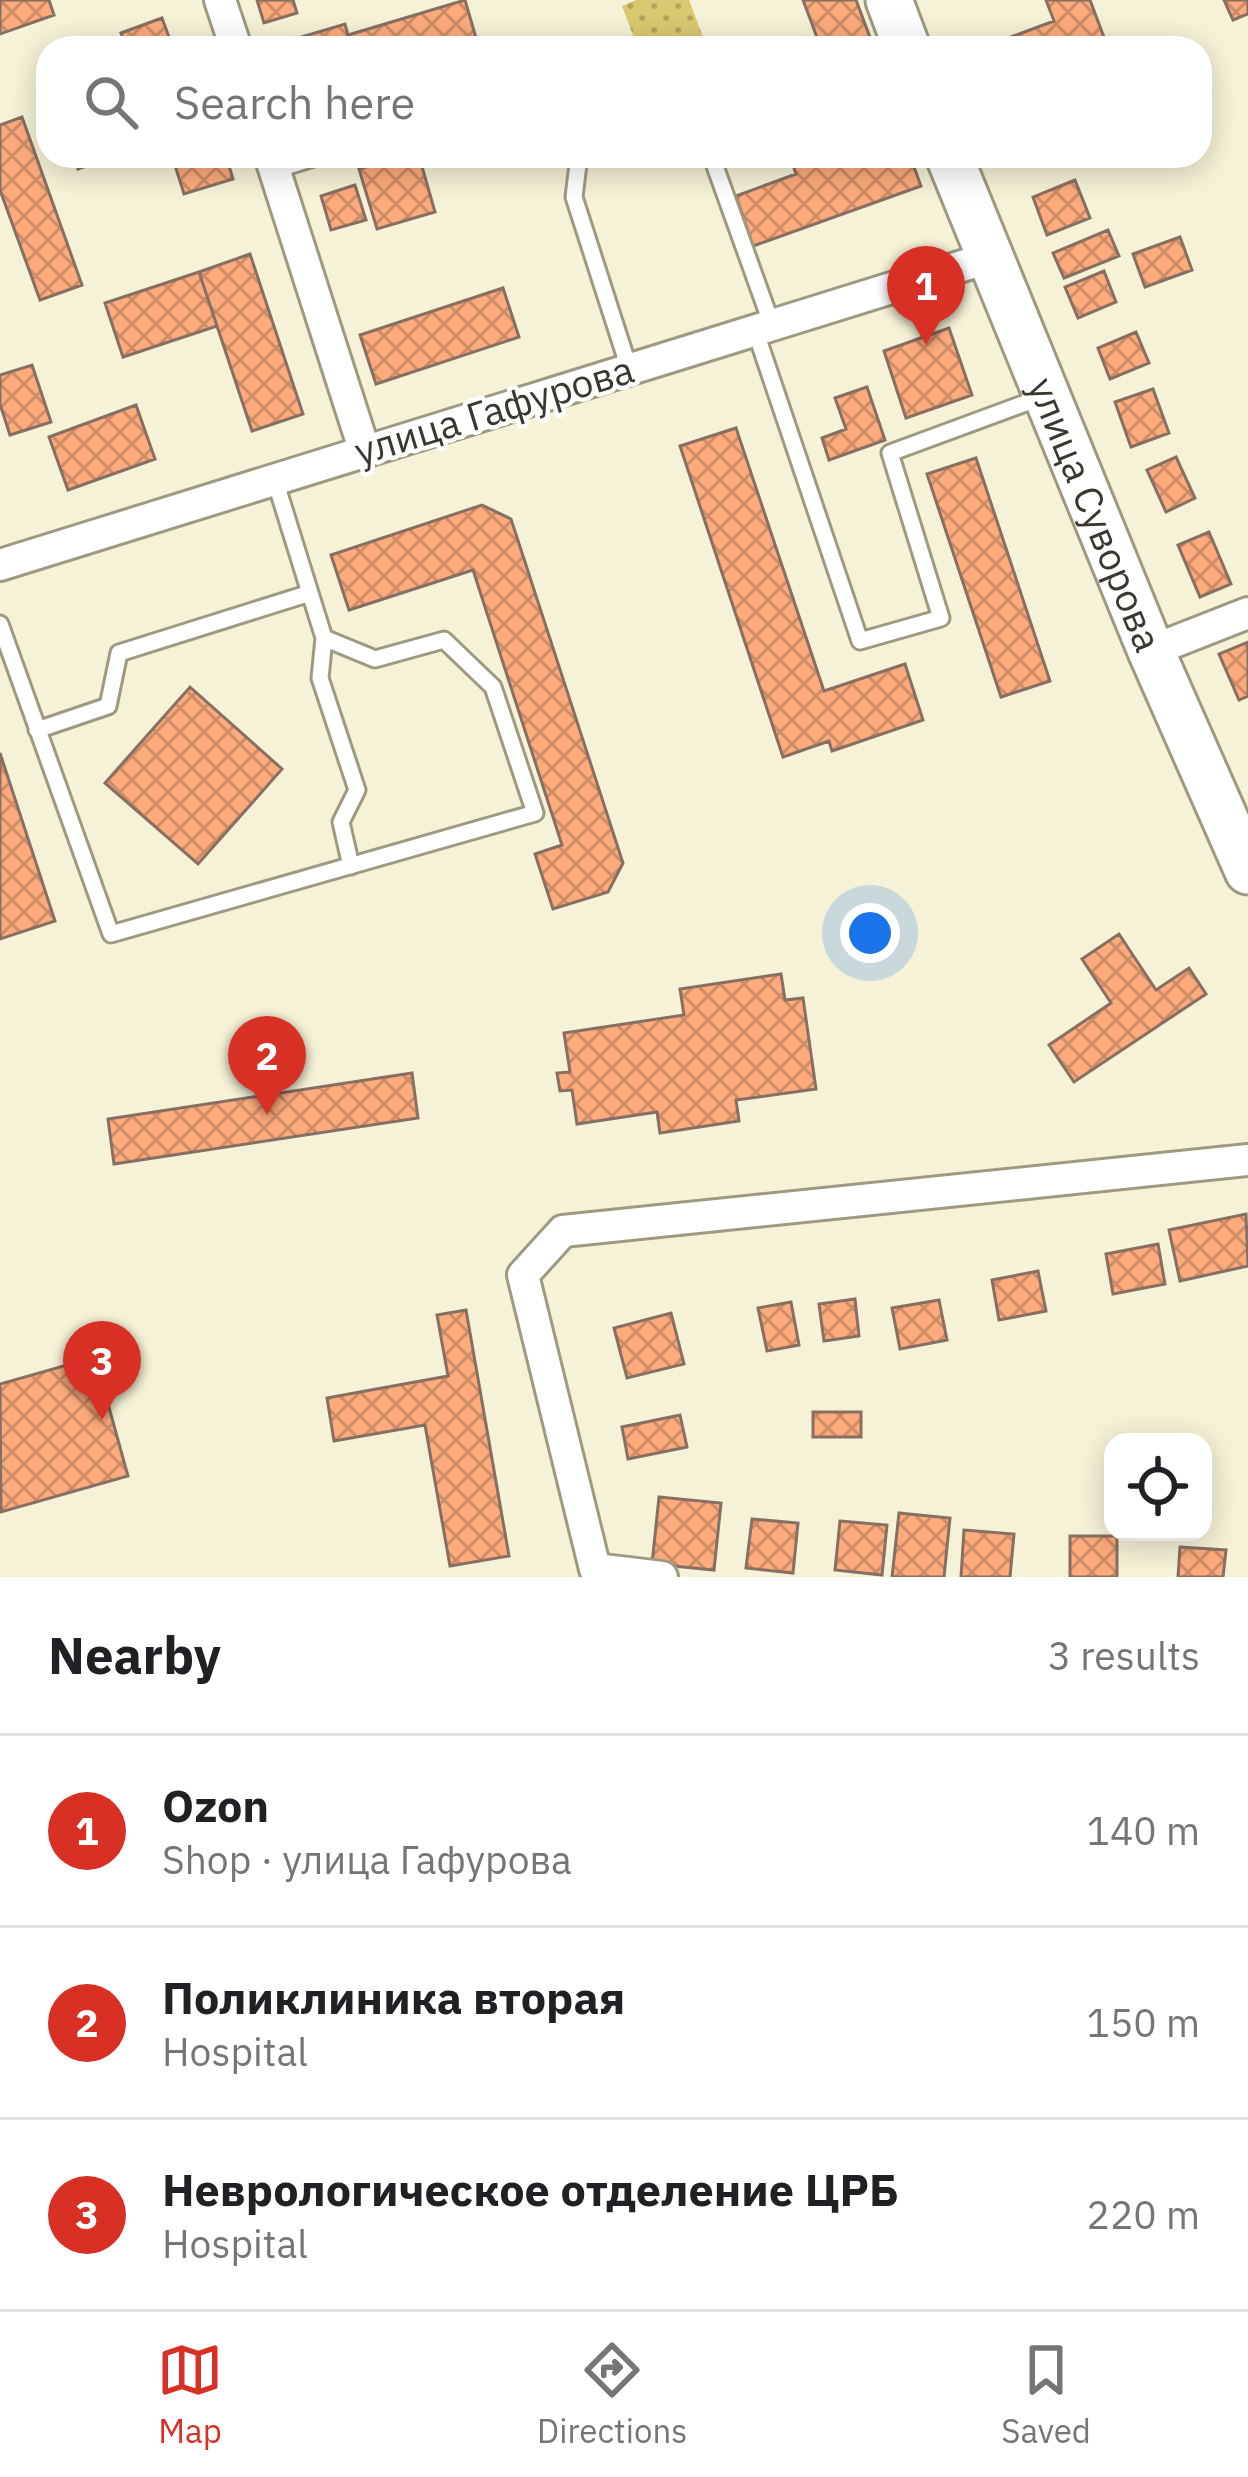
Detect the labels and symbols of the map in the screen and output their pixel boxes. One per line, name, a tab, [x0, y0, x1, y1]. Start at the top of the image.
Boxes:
pin: 1	[887, 246, 965, 345]
street label: улица Гафурова	[348, 343, 640, 476]
street label: улица Суворова	[1017, 370, 1174, 659]
your location	[840, 903, 900, 963]
pin: 2	[228, 1016, 306, 1115]
pin: 3	[63, 1321, 141, 1420]

